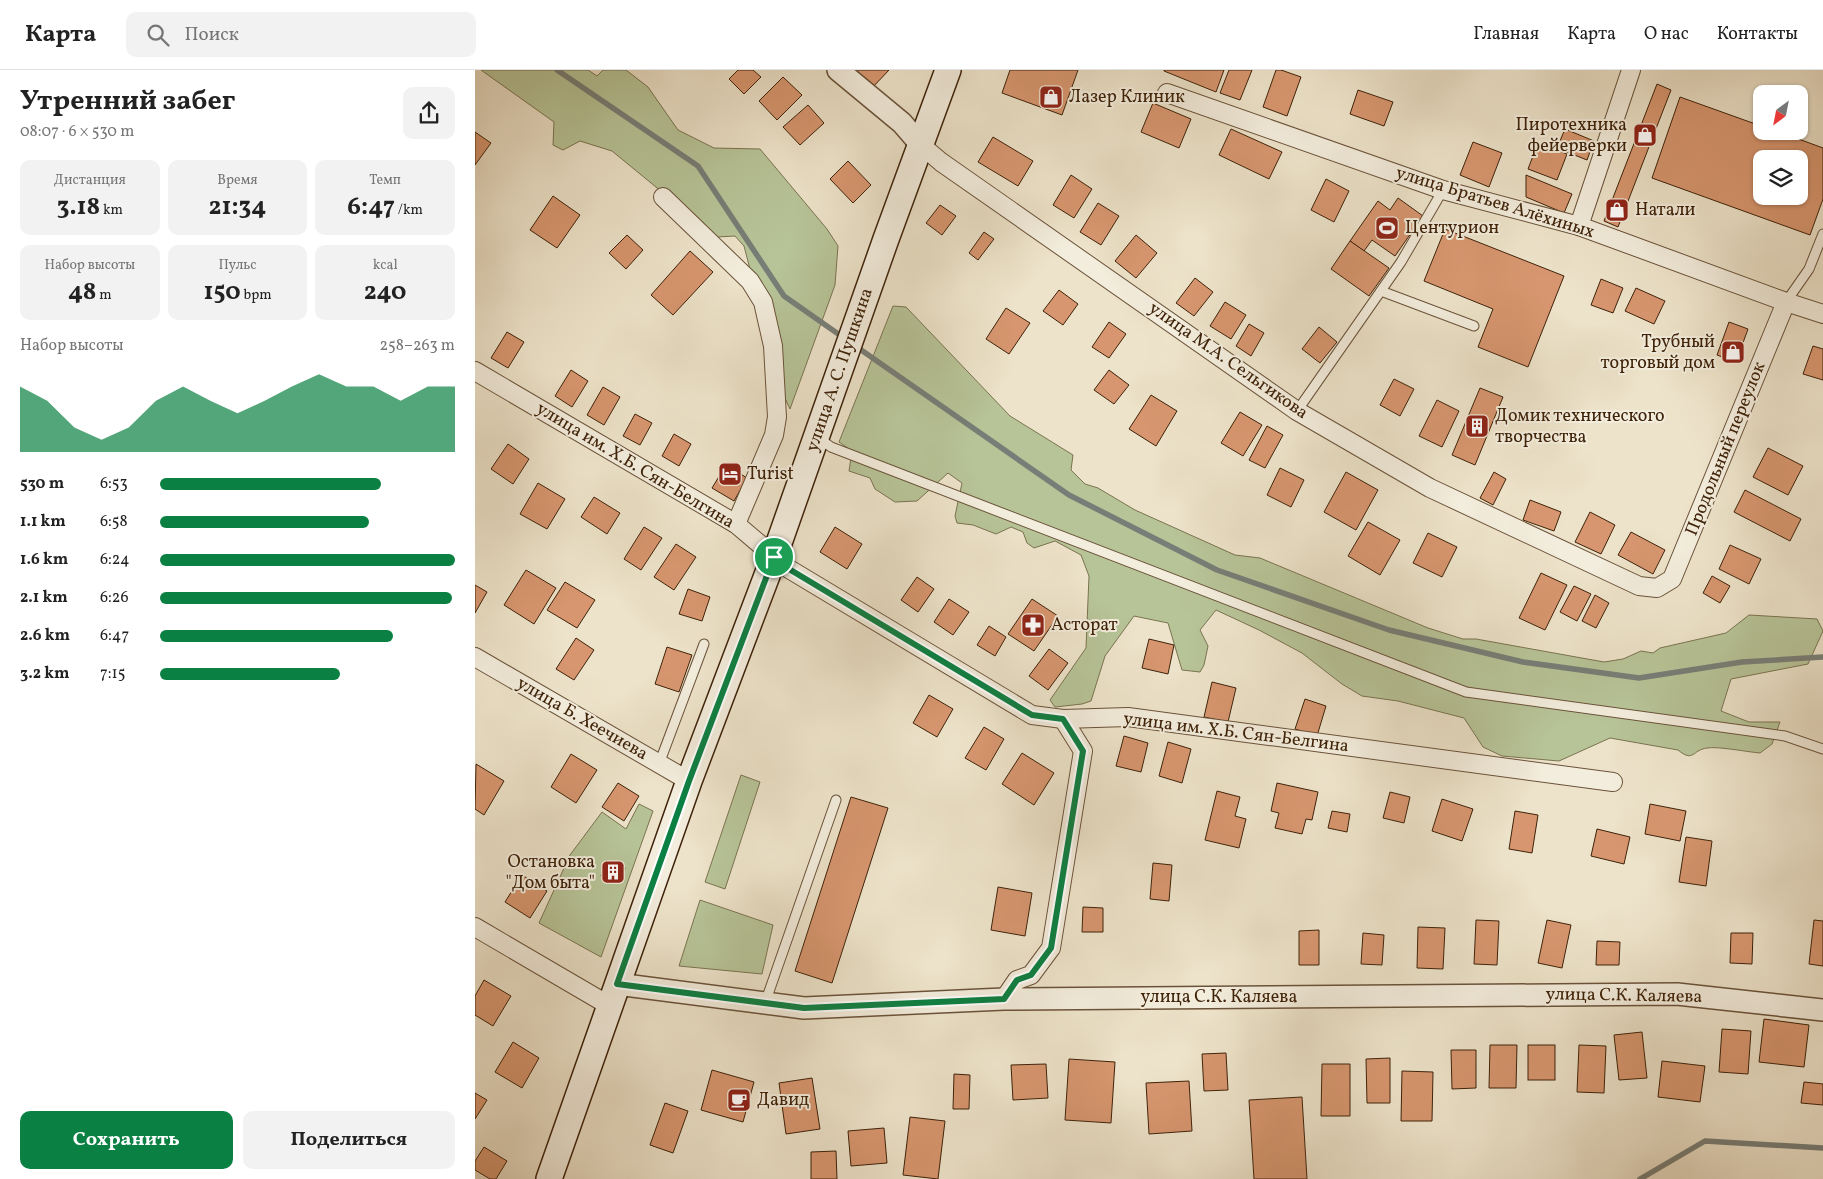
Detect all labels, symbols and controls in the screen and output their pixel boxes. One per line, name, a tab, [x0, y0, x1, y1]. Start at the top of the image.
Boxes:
search box	[126, 12, 476, 57]
text: Карта	[25, 18, 96, 52]
icon: search	[144, 21, 172, 49]
text: Поиск	[184, 22, 239, 48]
text: Главная	[1473, 22, 1539, 47]
text: Карта	[1567, 22, 1616, 47]
text: О нас	[1644, 22, 1689, 47]
text: Контакты	[1717, 22, 1798, 47]
text: Утренний забег	[20, 82, 235, 121]
shop icon: Лазер Клиник	[1038, 84, 1064, 110]
place label: Лазер Клиник	[1069, 85, 1185, 110]
north arrow	[1753, 85, 1807, 140]
map controls	[1753, 85, 1808, 205]
button: share	[403, 87, 455, 139]
place label: Пиротехника фейерверки	[1515, 113, 1627, 159]
text: 08:07 · 6 × 530 m	[20, 121, 134, 143]
shop icon: Пиротехника фейерверки	[1632, 122, 1658, 148]
button: layers	[1753, 150, 1808, 205]
street label: улица Братьев Алёхиных	[1393, 161, 1597, 245]
text: Дистанция	[54, 171, 126, 190]
text: Время	[217, 171, 258, 190]
text: Темп	[369, 171, 401, 190]
text: 3.18	[57, 190, 100, 225]
text: 21:34	[208, 190, 267, 225]
text: 6:47	[347, 190, 395, 225]
shop icon: Натали	[1604, 197, 1630, 223]
place label: Натали	[1635, 198, 1696, 223]
text: km	[100, 201, 123, 220]
text: /km	[395, 201, 423, 220]
sports icon: Центурион	[1374, 215, 1400, 241]
place label: Центурион	[1405, 216, 1499, 241]
text: Набор высоты	[44, 256, 135, 275]
text: Пульс	[219, 256, 256, 275]
text: kcal	[373, 256, 398, 275]
text: 48	[68, 275, 97, 310]
text: 150	[203, 275, 241, 310]
text: 240	[364, 275, 407, 310]
street label: улица А. С. Пушкина	[800, 285, 880, 455]
text: m	[97, 286, 112, 305]
text: bpm	[241, 286, 272, 305]
street label: улица М.А. Сельгикова	[1143, 296, 1313, 426]
place label: Трубный торговый дом	[1601, 330, 1715, 376]
text: Набор высоты	[20, 335, 124, 357]
text: 258–263 m	[379, 335, 455, 357]
shop icon: Трубный торговый дом	[1720, 339, 1746, 365]
street label: Продольный переулок	[1680, 358, 1773, 540]
street label: улица им. Х.Б. Сян-Белгина	[531, 397, 739, 535]
place label: Домик технического творчества	[1495, 404, 1665, 450]
building icon: Домик технического творчества	[1464, 413, 1490, 439]
hotel icon: Turist	[717, 461, 743, 487]
place label: Turist	[747, 462, 794, 487]
text: 530 m	[20, 473, 64, 495]
text: 6:53	[100, 473, 128, 495]
text: 1.1 km	[20, 511, 66, 533]
text: 6:58	[100, 511, 128, 533]
pin	[753, 536, 795, 578]
icon: arrive	[760, 543, 788, 571]
text: 1.6 km	[20, 549, 68, 571]
text: 6:24	[100, 549, 130, 571]
text: 2.1 km	[20, 587, 68, 609]
text: 6:26	[100, 587, 129, 609]
pharmacy icon: Асторат	[1020, 612, 1046, 638]
place label: Асторат	[1051, 613, 1118, 638]
text: 2.6 km	[20, 625, 70, 647]
text: 6:47	[100, 625, 129, 647]
text: 3.2 km	[20, 663, 69, 685]
text: 7:15	[100, 663, 125, 685]
street label: улица Б. Хеечиева	[512, 671, 652, 767]
street label: улица им. Х.Б. Сян-Белгина	[1122, 707, 1350, 759]
place label: Остановка "Дом быта"	[506, 850, 595, 896]
building icon: Остановка "Дом быта"	[600, 859, 626, 885]
street label: улица С.К. Каляева	[1545, 982, 1703, 1010]
street label: улица С.К. Каляева	[1141, 985, 1297, 1010]
cafe icon: Давид	[726, 1087, 752, 1113]
place label: Давид	[757, 1088, 809, 1113]
button: Сохранить	[20, 1111, 233, 1169]
button: Поделиться	[243, 1111, 455, 1169]

